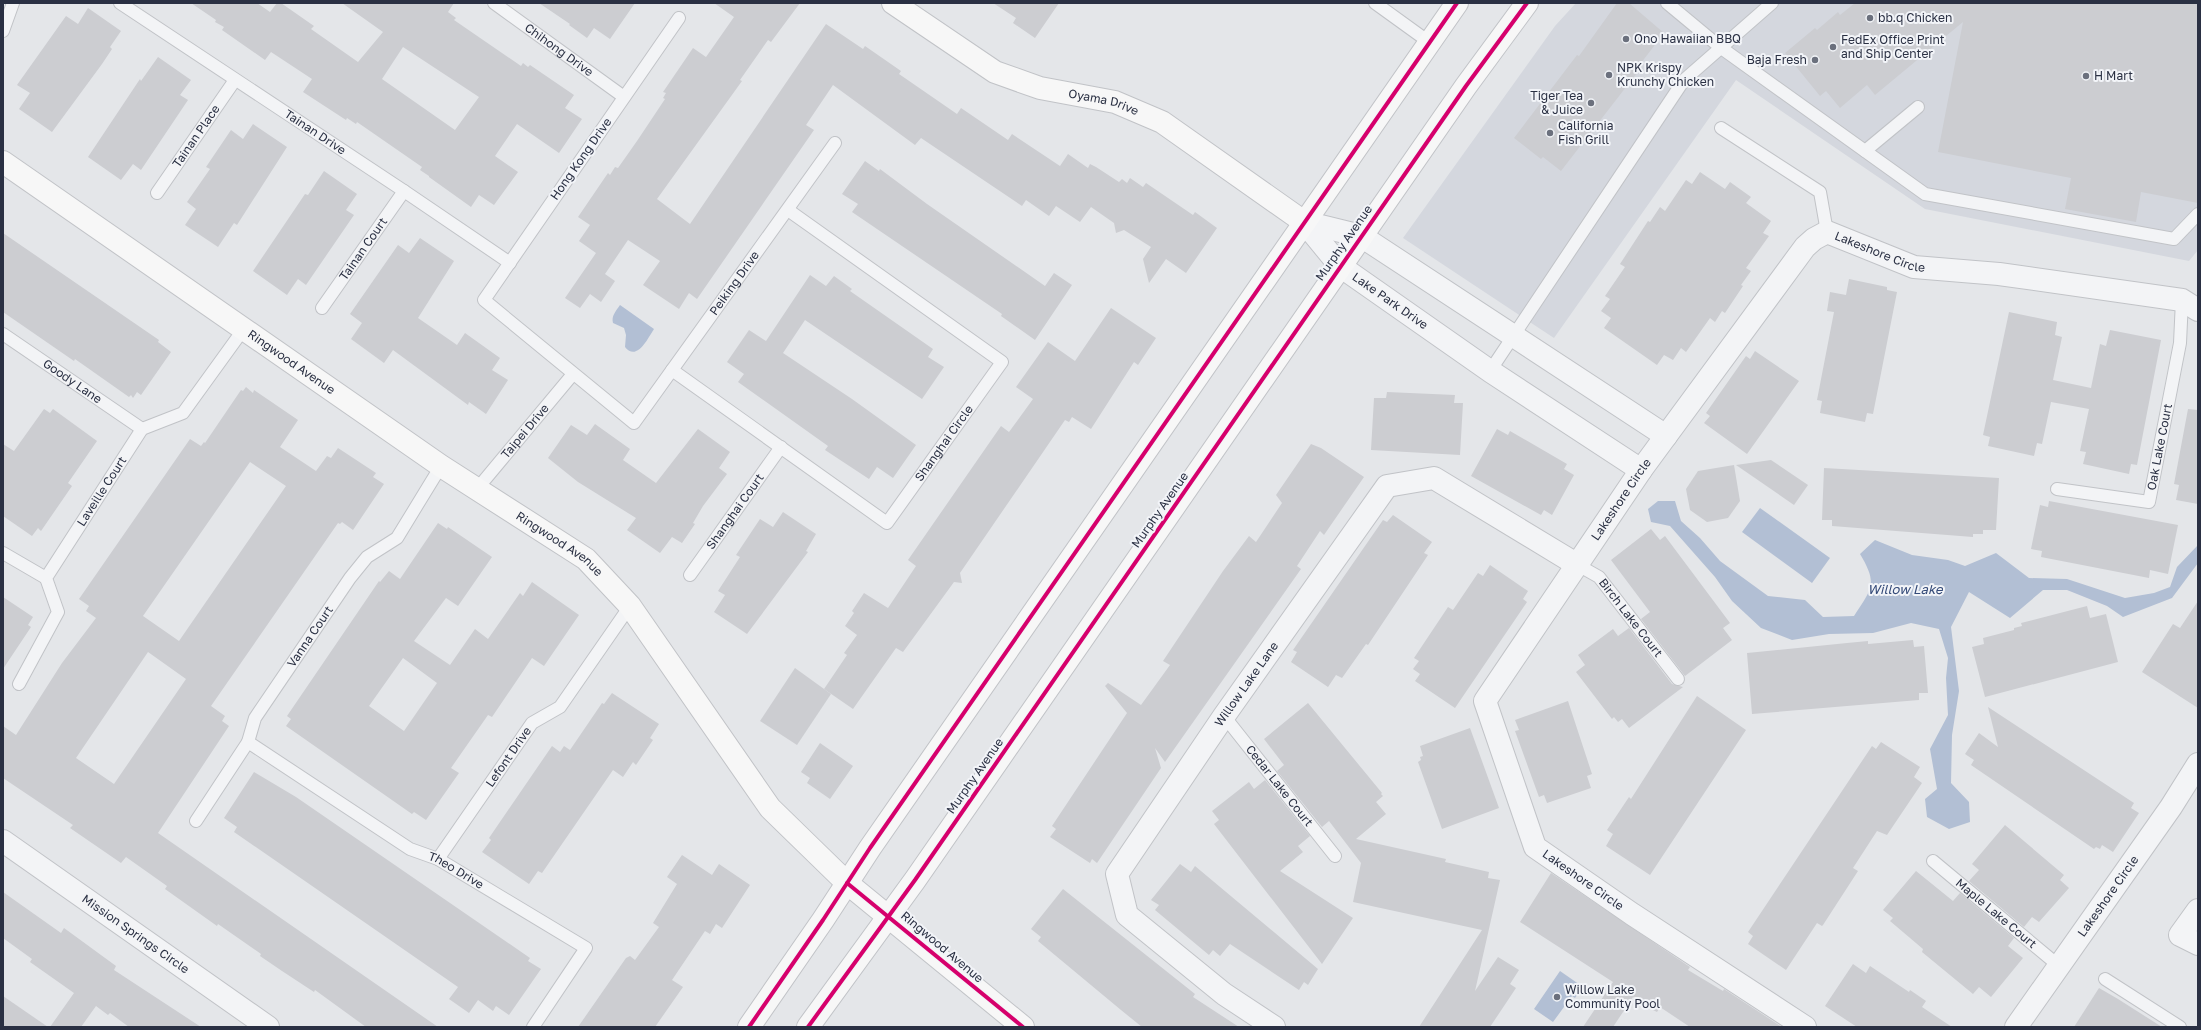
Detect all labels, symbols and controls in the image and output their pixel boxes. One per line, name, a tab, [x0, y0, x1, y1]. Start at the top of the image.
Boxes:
place label: bb.q Chicken	[1878, 10, 1952, 25]
marker: bb.q Chicken	[1865, 13, 1875, 23]
street label: Chihong Drive	[522, 20, 596, 79]
place label: Ono Hawaiian BBQ	[1634, 31, 1741, 46]
place label: FedEx Office Print and Ship Center	[1841, 32, 1945, 61]
marker: Ono Hawaiian BBQ	[1621, 34, 1631, 44]
marker: FedEx Office Print and Ship Center	[1828, 42, 1838, 52]
place label: Baja Fresh	[1747, 52, 1807, 67]
marker: Baja Fresh	[1810, 55, 1820, 65]
place label: NPK Krispy Krunchy Chicken	[1617, 60, 1714, 89]
place label: H Mart	[2094, 68, 2133, 83]
marker: NPK Krispy Krunchy Chicken	[1604, 70, 1614, 80]
marker: H Mart	[2081, 71, 2091, 81]
street label: Oyama Drive	[1067, 85, 1141, 118]
place label: Tiger Tea & Juice	[1530, 88, 1583, 117]
marker: Tiger Tea & Juice	[1586, 98, 1596, 108]
street label: Tainan Place	[169, 102, 223, 170]
street label: Tainan Drive	[282, 106, 349, 158]
street label: Hong Kong Drive	[547, 115, 615, 203]
place label: California Fish Grill	[1558, 118, 1614, 147]
marker: California Fish Grill	[1545, 128, 1555, 138]
street label: Murphy Avenue	[1312, 202, 1375, 283]
street label: Tainan Court	[336, 214, 390, 283]
street label: Lakeshore Circle	[1833, 228, 1926, 275]
street label: Peiking Drive	[706, 248, 762, 318]
street label: Lake Park Drive	[1350, 269, 1431, 332]
street label: Ringwood Avenue	[245, 326, 338, 397]
street label: Goody Lane	[40, 356, 105, 406]
street label: Taipei Drive	[498, 401, 552, 462]
street label: Shanghai Circle	[911, 402, 976, 484]
street label: Oak Lake Court	[2143, 402, 2175, 492]
street label: Laveille Court	[73, 453, 130, 529]
street label: Lakeshore Circle	[1588, 455, 1654, 543]
street label: Murphy Avenue	[1128, 469, 1191, 550]
street label: Shanghai Court	[703, 470, 767, 552]
street label: Ringwood Avenue	[513, 508, 606, 579]
street label: Birch Lake Court	[1596, 575, 1666, 660]
water label: Willow Lake	[1867, 581, 1944, 597]
street label: Vanna Court	[284, 603, 336, 670]
street label: Willow Lake Lane	[1211, 639, 1281, 729]
street label: Lefont Drive	[482, 724, 534, 790]
street label: Murphy Avenue	[943, 735, 1006, 816]
street label: Cedar Lake Court	[1243, 742, 1317, 829]
street label: Lakeshore Circle	[1540, 846, 1627, 913]
street label: Theo Drive	[426, 848, 487, 892]
street label: Lakeshore Circle	[2074, 852, 2142, 939]
street label: Maple Lake Court	[1953, 875, 2040, 951]
street label: Mission Springs Circle	[79, 891, 192, 976]
street label: Ringwood Avenue	[898, 908, 987, 985]
place label: Willow Lake Community Pool	[1565, 982, 1660, 1011]
marker: Willow Lake Community Pool	[1552, 992, 1562, 1002]

